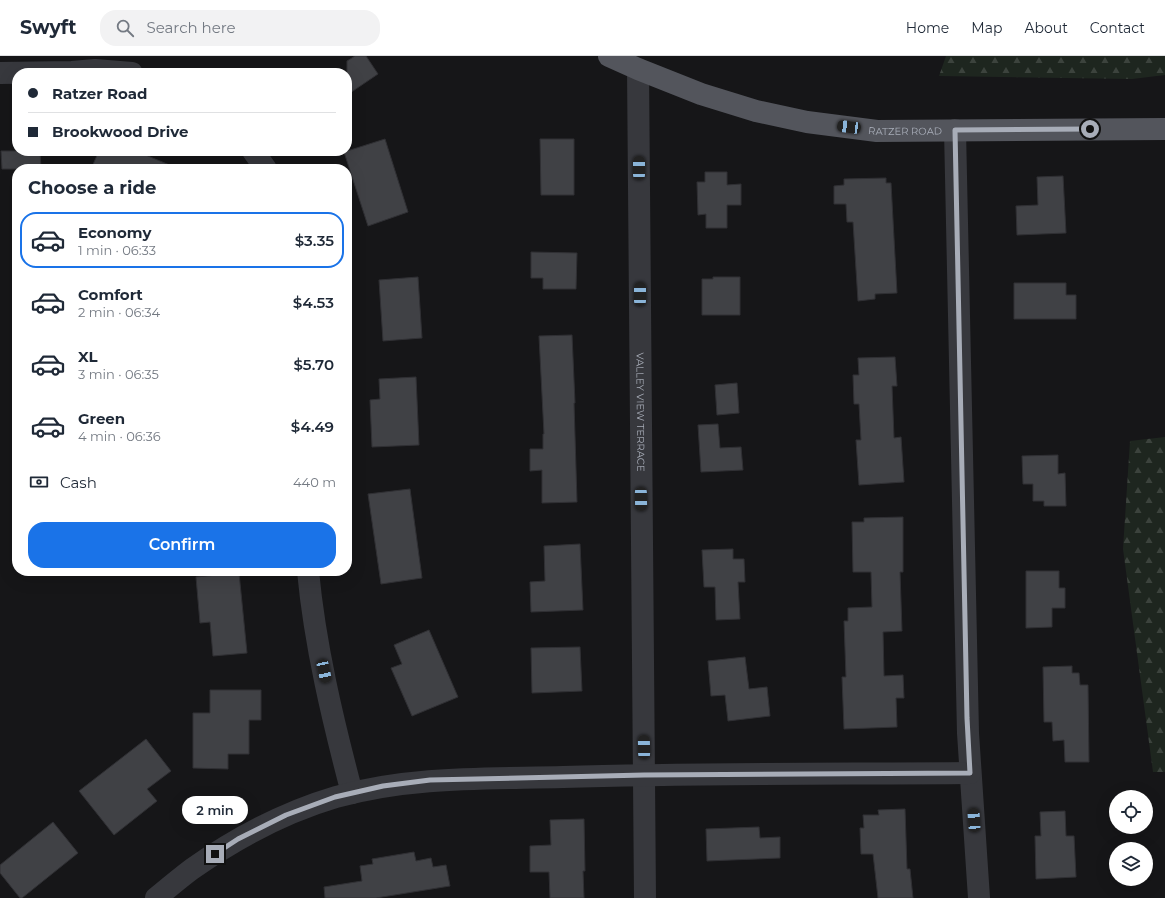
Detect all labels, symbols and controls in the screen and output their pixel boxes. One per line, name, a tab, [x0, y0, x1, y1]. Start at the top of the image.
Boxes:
search box	[100, 10, 380, 46]
text: Swyft	[20, 16, 76, 39]
icon: search	[114, 17, 136, 39]
text: Search here	[146, 18, 236, 37]
text: Home	[906, 19, 949, 37]
text: Map	[971, 19, 1002, 37]
text: About	[1024, 19, 1068, 37]
text: Contact	[1090, 19, 1145, 37]
text: Ratzer Road	[52, 84, 147, 103]
car	[836, 120, 862, 134]
route start	[1081, 120, 1099, 138]
text: Brookwood Drive	[52, 122, 188, 141]
street label: RATZER ROAD	[867, 123, 942, 138]
car	[633, 156, 645, 180]
text: Choose a ride	[28, 177, 156, 199]
icon: car	[30, 222, 66, 258]
text: Economy	[78, 223, 151, 242]
text: $3.35	[295, 231, 334, 250]
text: 1 min · 06:33	[78, 242, 156, 258]
car	[634, 282, 646, 306]
icon: car	[30, 284, 66, 320]
text: Comfort	[78, 285, 143, 304]
text: $4.53	[293, 293, 334, 312]
text: 2 min · 06:34	[78, 304, 160, 320]
icon: car	[30, 346, 66, 382]
text: XL	[78, 347, 97, 366]
street label: VALLEY VIEW TERRACE	[634, 352, 648, 472]
text: $5.70	[293, 355, 334, 374]
text: 3 min · 06:35	[78, 366, 159, 382]
icon: car	[30, 408, 66, 444]
text: Green	[78, 409, 125, 428]
text: $4.49	[291, 417, 334, 436]
text: 4 min · 06:36	[78, 428, 161, 444]
icon: cash	[28, 471, 50, 493]
text: Cash	[60, 473, 97, 492]
text: 440 m	[293, 474, 336, 490]
car	[635, 487, 647, 511]
button: Confirm	[28, 522, 336, 568]
car	[316, 658, 332, 684]
car	[638, 735, 650, 759]
map controls	[1109, 790, 1153, 886]
button: locate	[1109, 790, 1153, 834]
callout: 2 min	[182, 796, 248, 824]
text: 2 min	[196, 802, 234, 818]
car	[967, 808, 981, 832]
button: layers	[1109, 842, 1153, 886]
route end	[206, 845, 224, 863]

